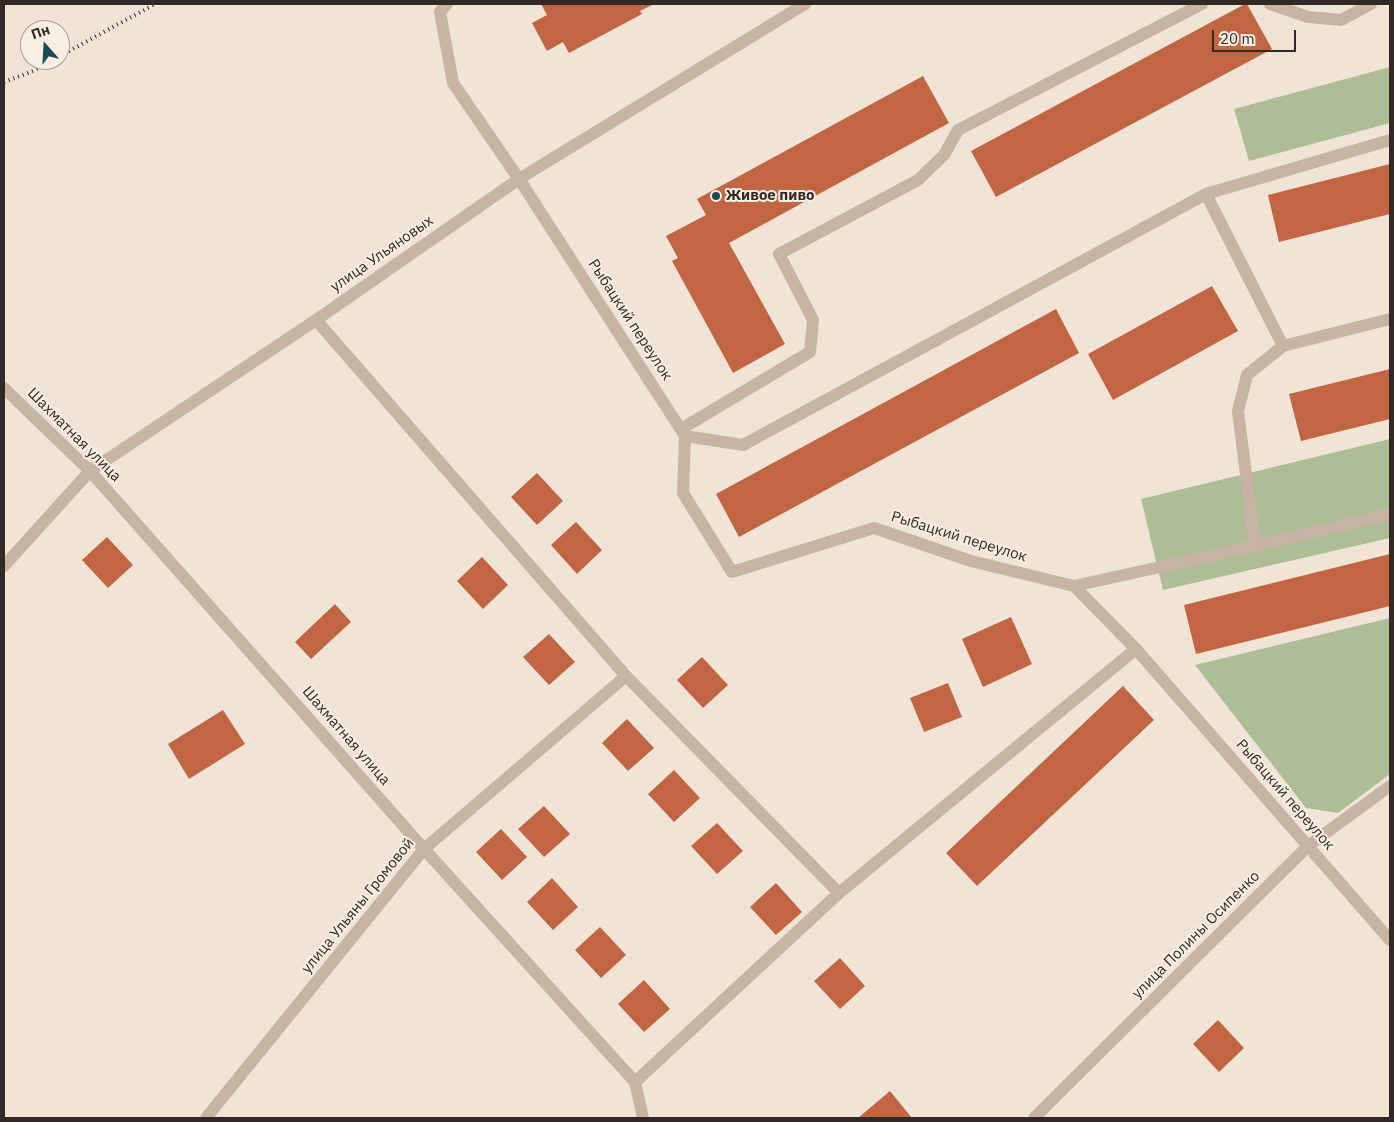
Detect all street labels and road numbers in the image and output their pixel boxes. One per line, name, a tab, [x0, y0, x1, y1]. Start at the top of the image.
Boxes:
street label: улица Ульяновых	[327, 212, 437, 296]
street label: Рыбацкий переулок	[584, 256, 676, 384]
street label: Шахматная улица	[23, 384, 125, 486]
street label: Рыбацкий переулок	[889, 508, 1029, 566]
street label: Шахматная улица	[298, 683, 394, 789]
street label: Рыбацкий переулок	[1232, 736, 1338, 854]
street label: улица Ульяны Громовой	[298, 835, 418, 977]
street label: улица Полины Осипенко	[1128, 867, 1264, 1003]

